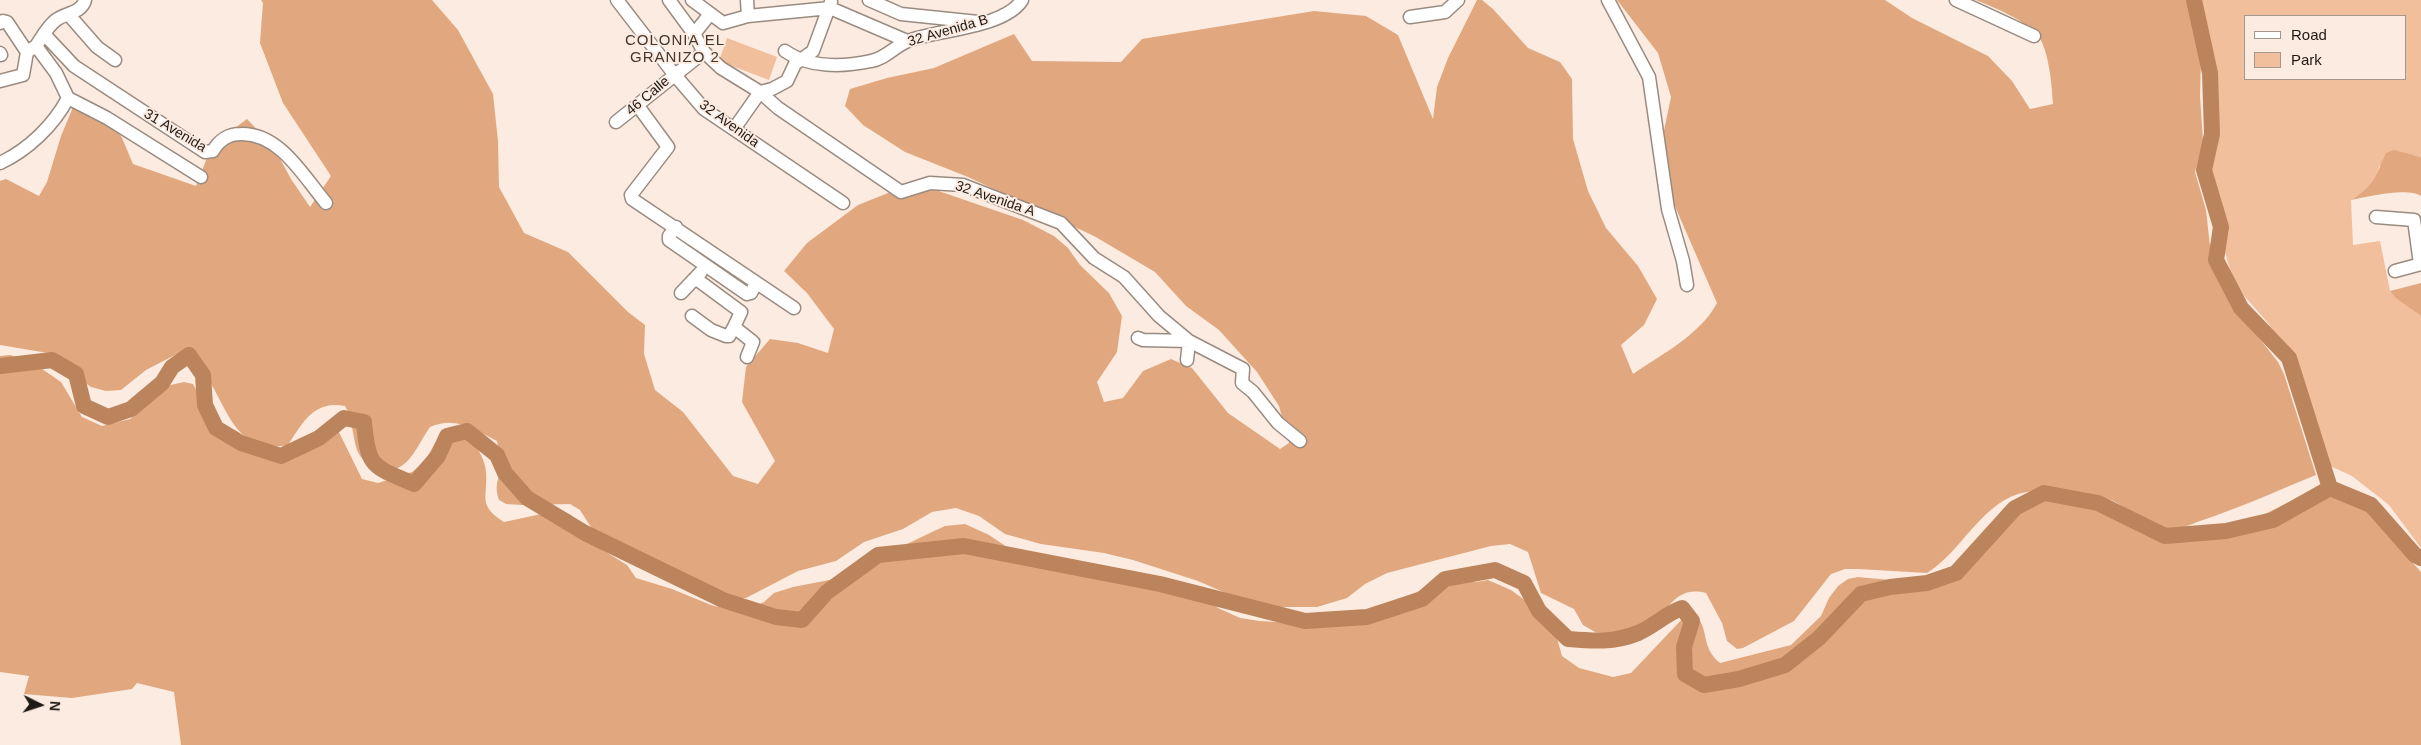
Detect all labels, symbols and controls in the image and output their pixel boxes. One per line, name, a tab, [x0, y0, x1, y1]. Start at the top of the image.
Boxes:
street label: 32 Avenida B	[906, 11, 990, 51]
legend	[2244, 15, 2406, 80]
text: Road	[2291, 26, 2327, 43]
district label: COLONIA EL GRANIZO 2	[624, 32, 726, 67]
text: Park	[2291, 51, 2322, 68]
street label: 46 Calle	[623, 73, 673, 119]
street label: 32 Avenida	[696, 97, 762, 151]
street label: 31 Avenida	[141, 106, 209, 156]
street label: 32 Avenida A	[953, 178, 1037, 220]
north arrow	[15, 680, 65, 730]
text: N	[47, 700, 63, 712]

